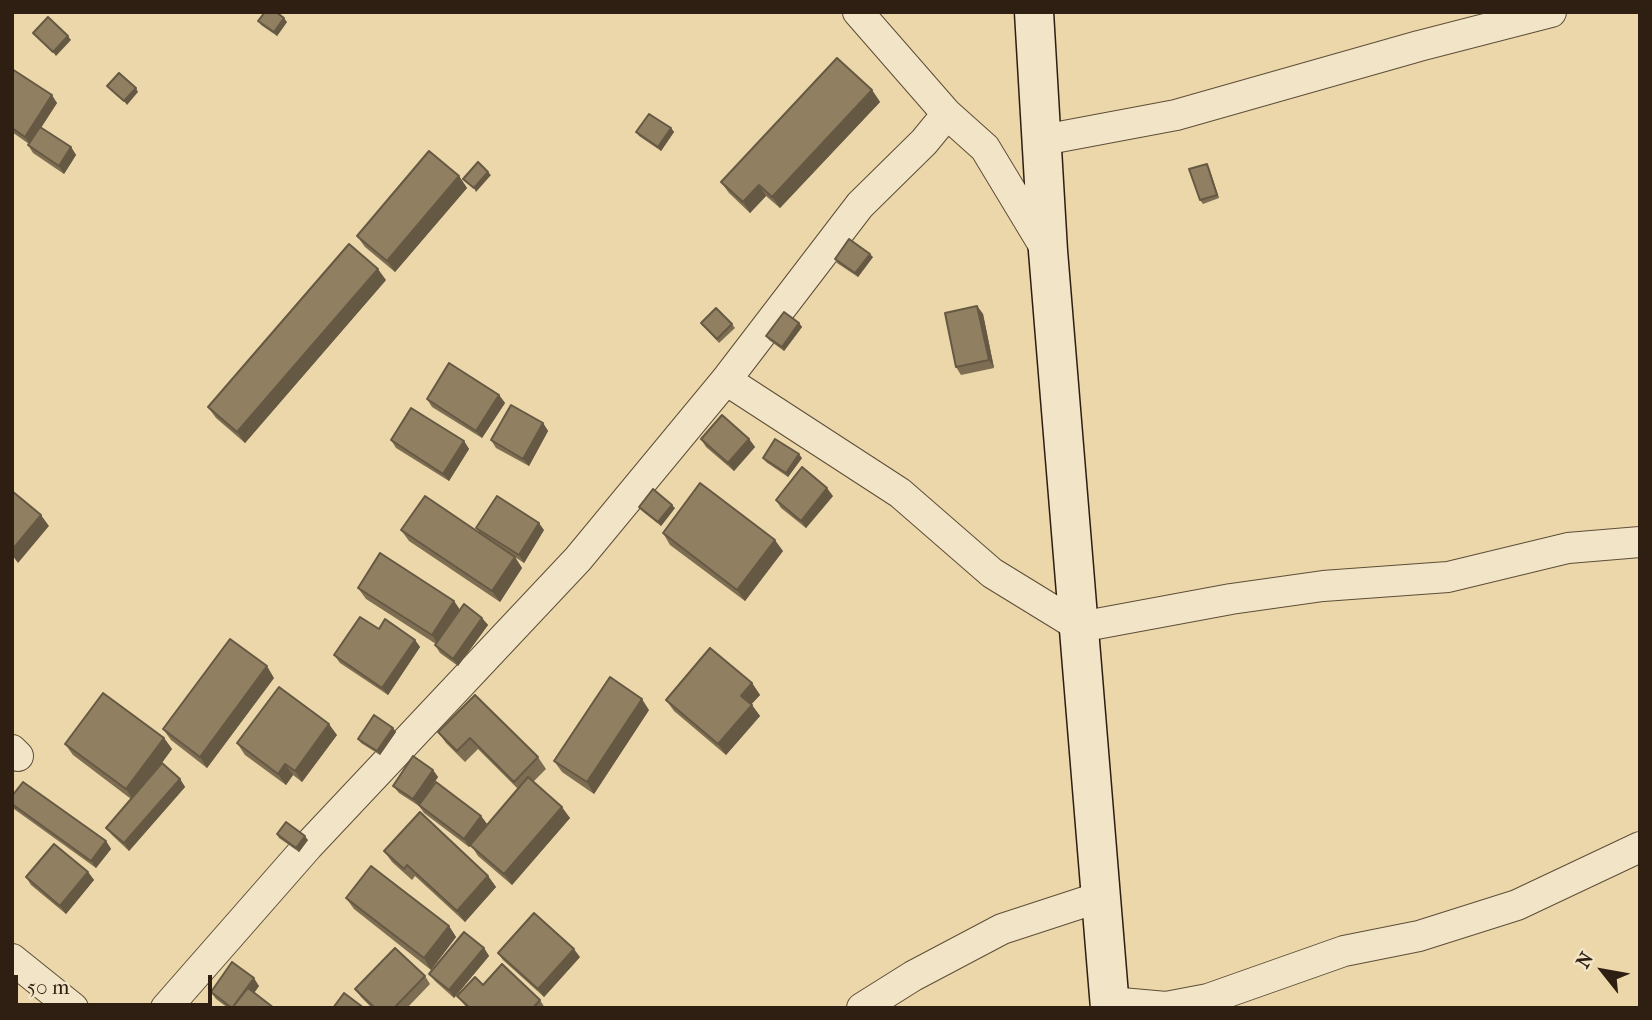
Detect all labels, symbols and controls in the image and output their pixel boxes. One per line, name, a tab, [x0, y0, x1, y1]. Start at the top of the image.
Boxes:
north arrow	[1568, 936, 1638, 1006]
text: N	[1572, 948, 1598, 972]
scale bar	[18, 960, 215, 1004]
text: 50 m	[27, 975, 70, 999]

